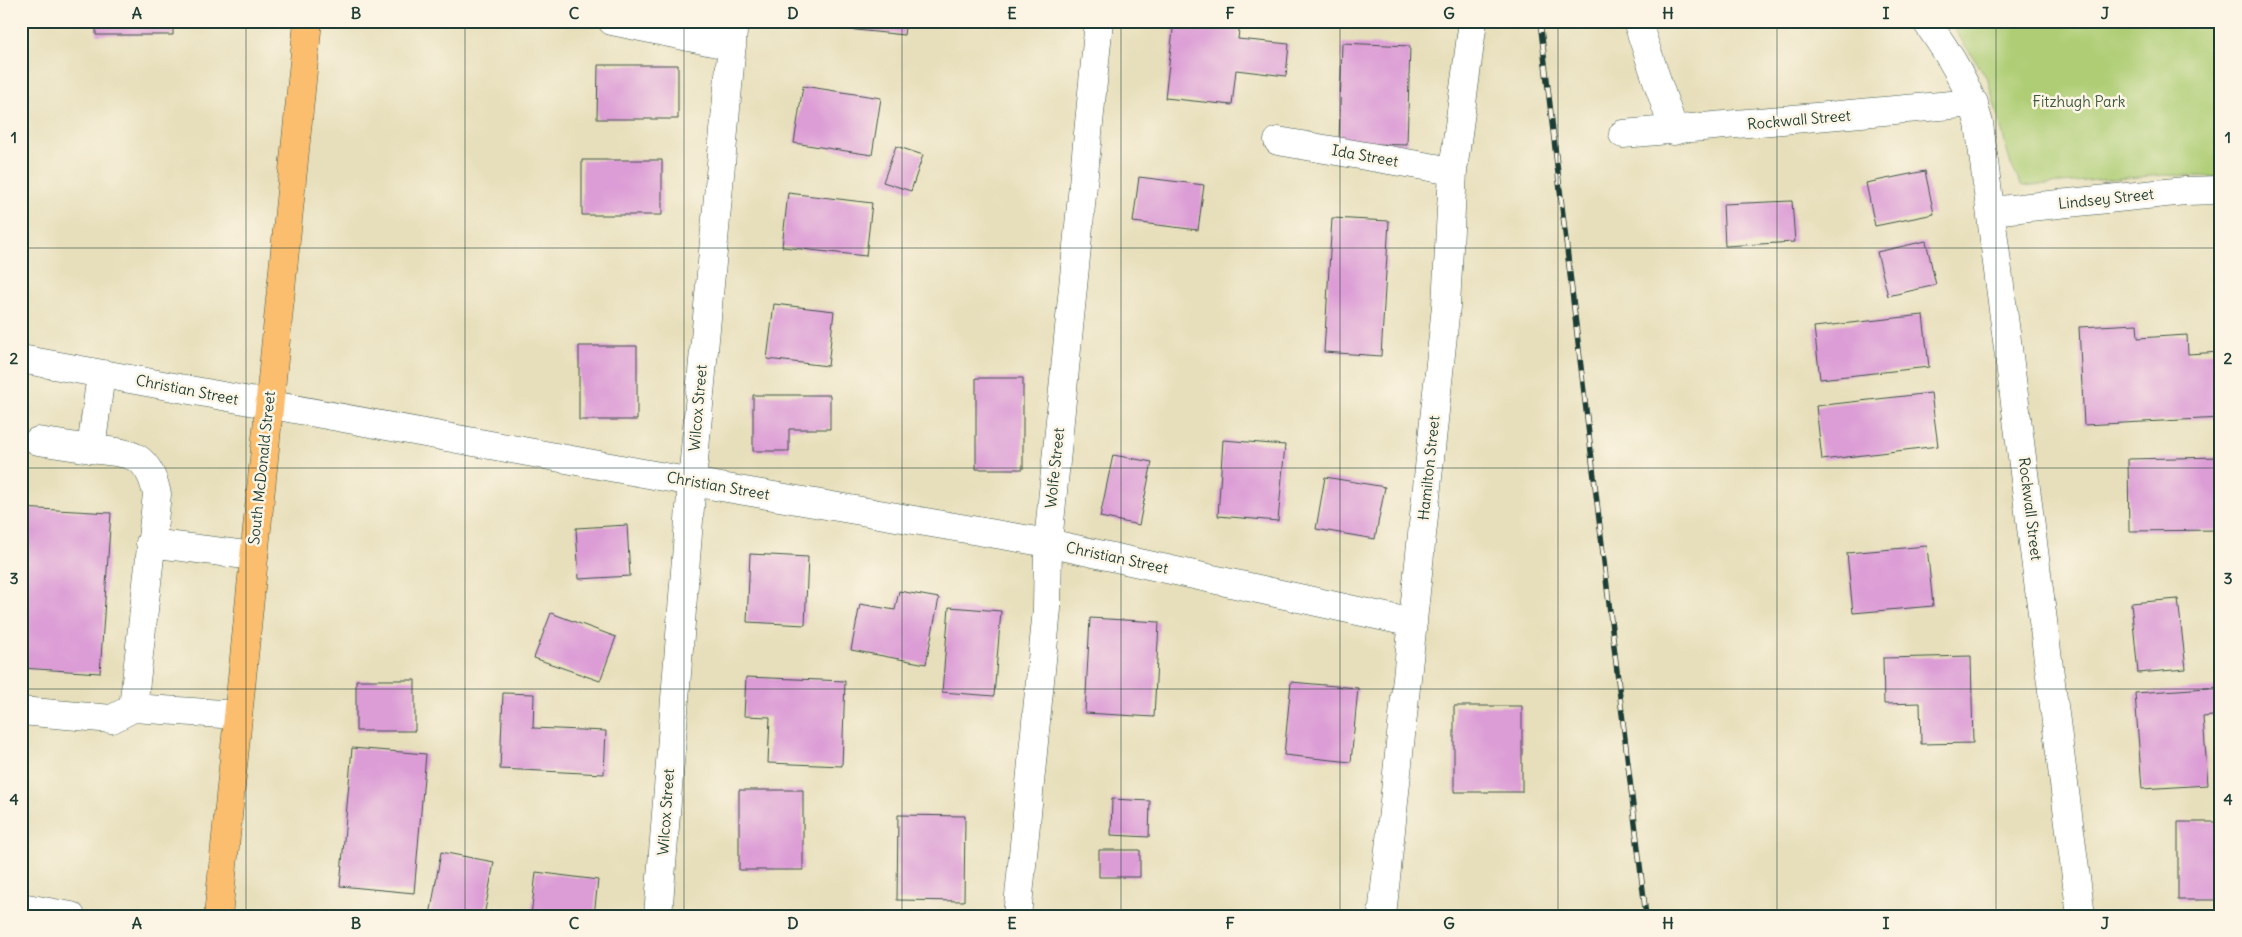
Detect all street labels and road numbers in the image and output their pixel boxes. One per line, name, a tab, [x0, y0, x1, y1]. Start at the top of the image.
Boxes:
street label: Rockwall Street	[1746, 106, 1852, 133]
street label: Ida Street	[1330, 140, 1400, 171]
street label: Lindsey Street	[2057, 184, 2155, 213]
street label: Wilcox Street	[684, 364, 711, 452]
street label: Christian Street	[134, 370, 240, 409]
street label: South McDonald Street	[244, 390, 279, 546]
street label: Hamilton Street	[1414, 415, 1443, 521]
street label: Wolfe Street	[1041, 427, 1068, 509]
street label: Rockwall Street	[2015, 456, 2046, 562]
street label: Christian Street	[665, 467, 771, 504]
street label: Christian Street	[1064, 537, 1170, 578]
street label: Wilcox Street	[653, 768, 678, 856]

